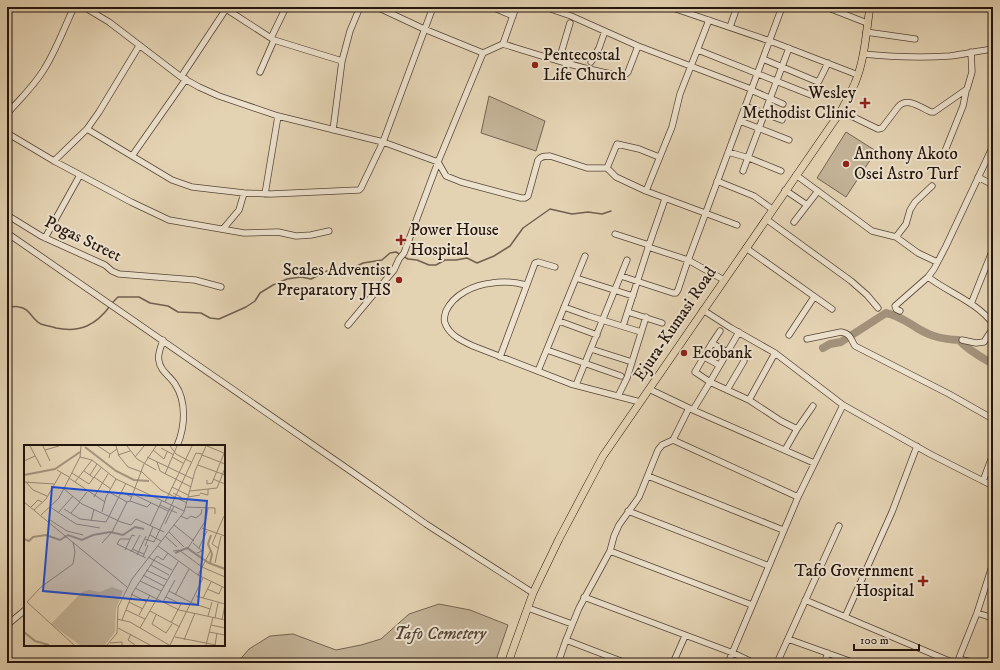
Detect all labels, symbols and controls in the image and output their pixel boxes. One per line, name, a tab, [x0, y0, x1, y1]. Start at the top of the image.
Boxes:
place label: Pentecostal Life Church	[543, 44, 627, 86]
marker: Pentecostal Life Church	[530, 60, 540, 70]
place label: Wesley Methodist Clinic	[742, 82, 857, 124]
marker: Wesley Methodist Clinic	[859, 97, 871, 109]
place label: Anthony Akoto Osei Astro Turf	[854, 143, 961, 185]
marker: Anthony Akoto Osei Astro Turf	[841, 159, 851, 169]
street label: Pogas Street	[41, 211, 126, 267]
place label: Power House Hospital	[410, 219, 499, 261]
marker: Power House Hospital	[395, 234, 407, 246]
place label: Scales Adventist Preparatory JHS	[277, 259, 392, 301]
street label: Ejura-Kumasi Road	[629, 262, 722, 386]
marker: Scales Adventist Preparatory JHS	[394, 275, 404, 285]
place label: Ecobank	[692, 342, 753, 364]
marker: Ecobank	[679, 348, 689, 358]
inset map	[24, 445, 225, 646]
place label: Tafo Government Hospital	[794, 560, 915, 602]
marker: Tafo Government Hospital	[917, 575, 929, 587]
park label: Tafo Cemetery	[394, 623, 487, 645]
scale bar	[854, 626, 919, 652]
text: 100 m	[860, 633, 889, 648]

